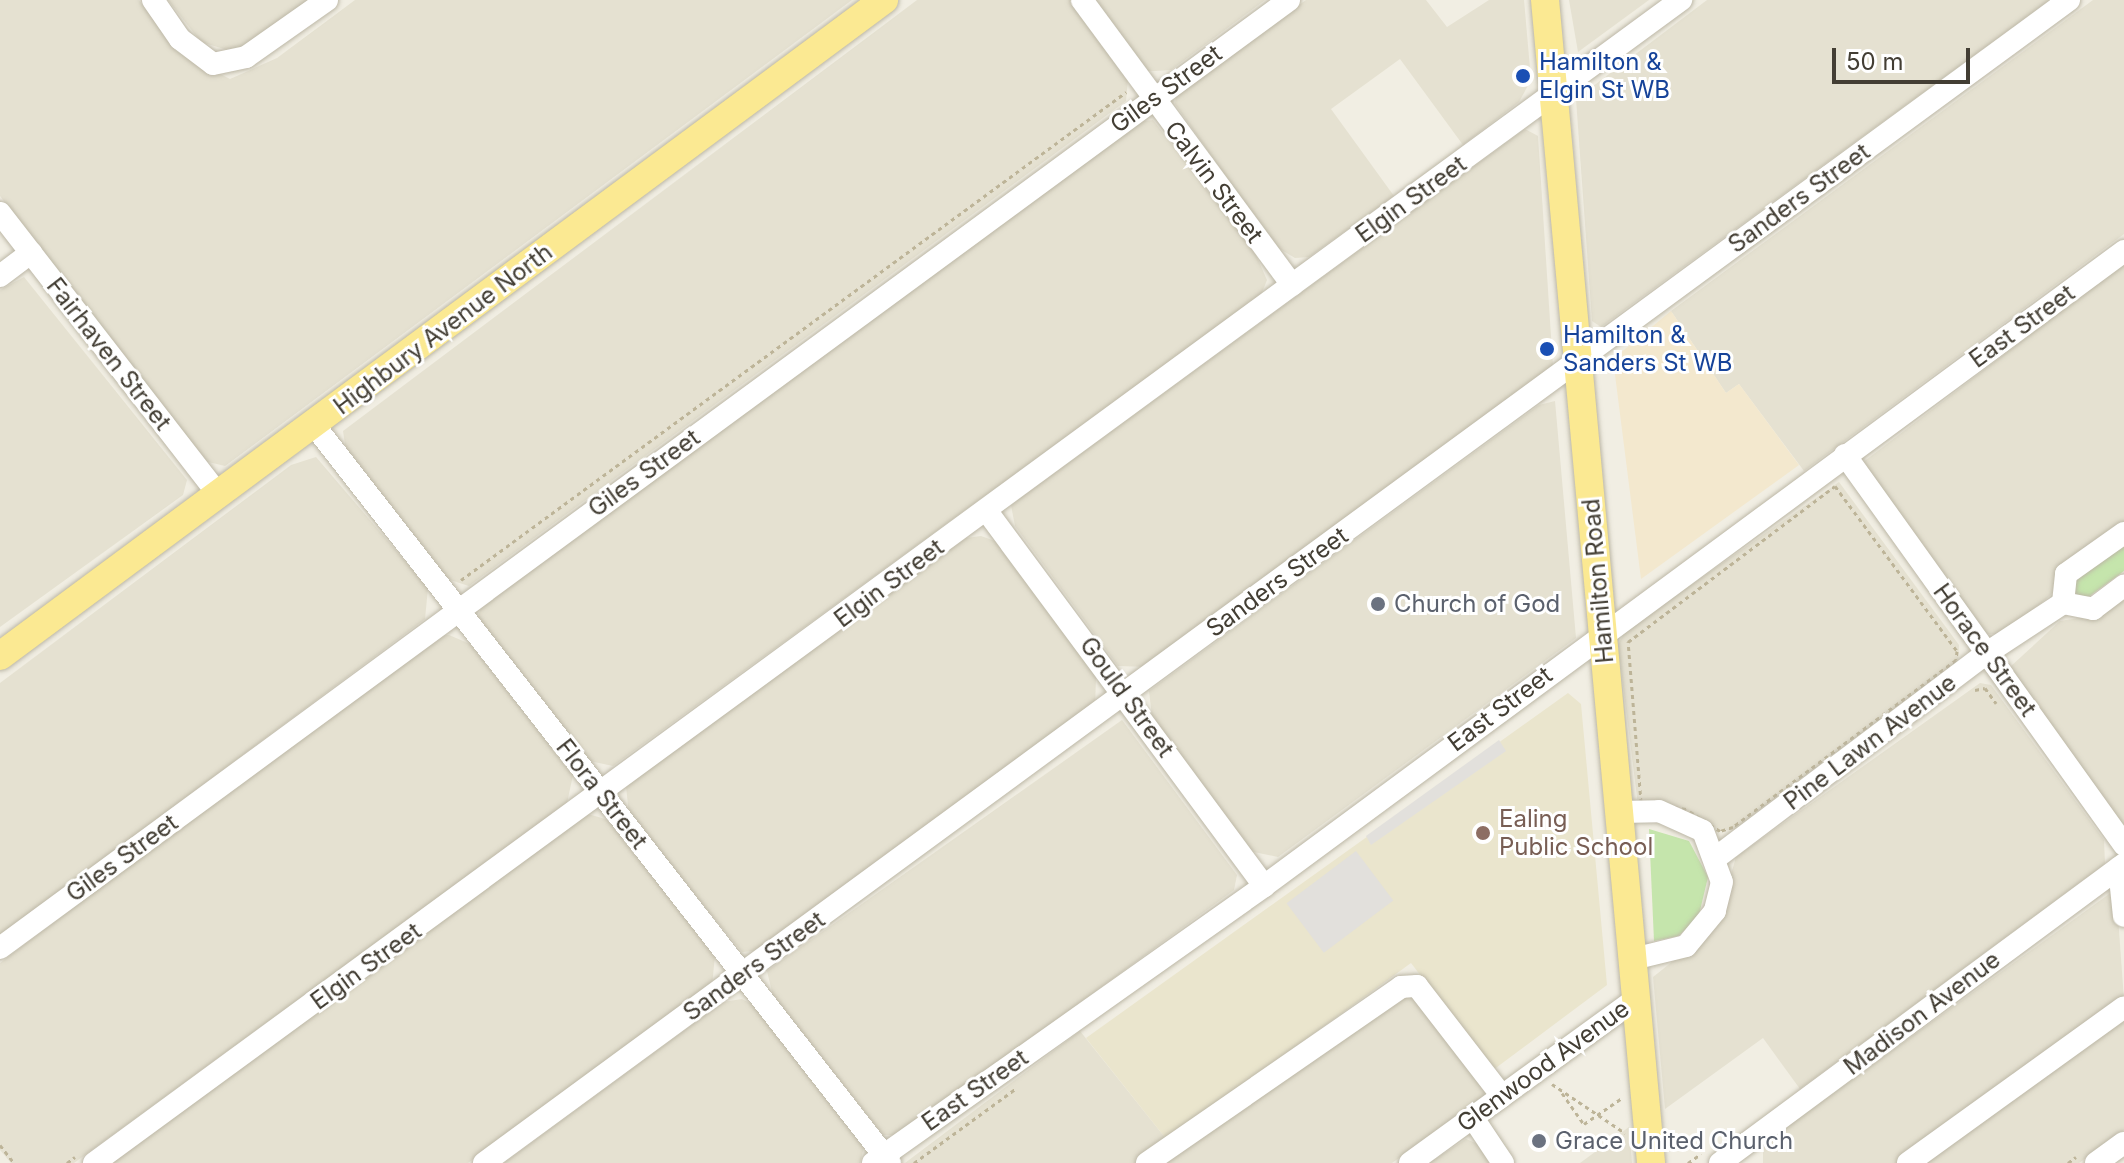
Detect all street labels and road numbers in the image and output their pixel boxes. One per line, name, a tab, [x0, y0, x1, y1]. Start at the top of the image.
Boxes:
street label: Giles Street	[1105, 39, 1227, 139]
street label: Calvin Street	[1159, 115, 1269, 249]
street label: Sanders Street	[1723, 137, 1875, 259]
street label: Elgin Street	[1350, 149, 1472, 249]
street label: Highbury Avenue North	[328, 237, 558, 421]
street label: Fairhaven Street	[41, 272, 177, 436]
street label: East Street	[1964, 278, 2080, 374]
street label: Giles Street	[583, 423, 705, 523]
street label: Hamilton Road	[1576, 497, 1620, 665]
street label: Sanders Street	[1201, 521, 1353, 643]
street label: Elgin Street	[829, 533, 949, 633]
street label: Horace Street	[1927, 578, 2043, 722]
street label: Gould Street	[1074, 631, 1180, 763]
street label: East Street	[1442, 661, 1558, 757]
street label: Pine Lawn Avenue	[1778, 668, 1962, 816]
street label: Flora Street	[550, 733, 654, 855]
street label: Giles Street	[61, 808, 183, 908]
street label: Sanders Street	[678, 905, 830, 1027]
street label: Elgin Street	[305, 916, 427, 1016]
street label: Madison Avenue	[1838, 945, 2006, 1081]
street label: Glenwood Avenue	[1451, 994, 1635, 1138]
street label: East Street	[916, 1043, 1034, 1137]

